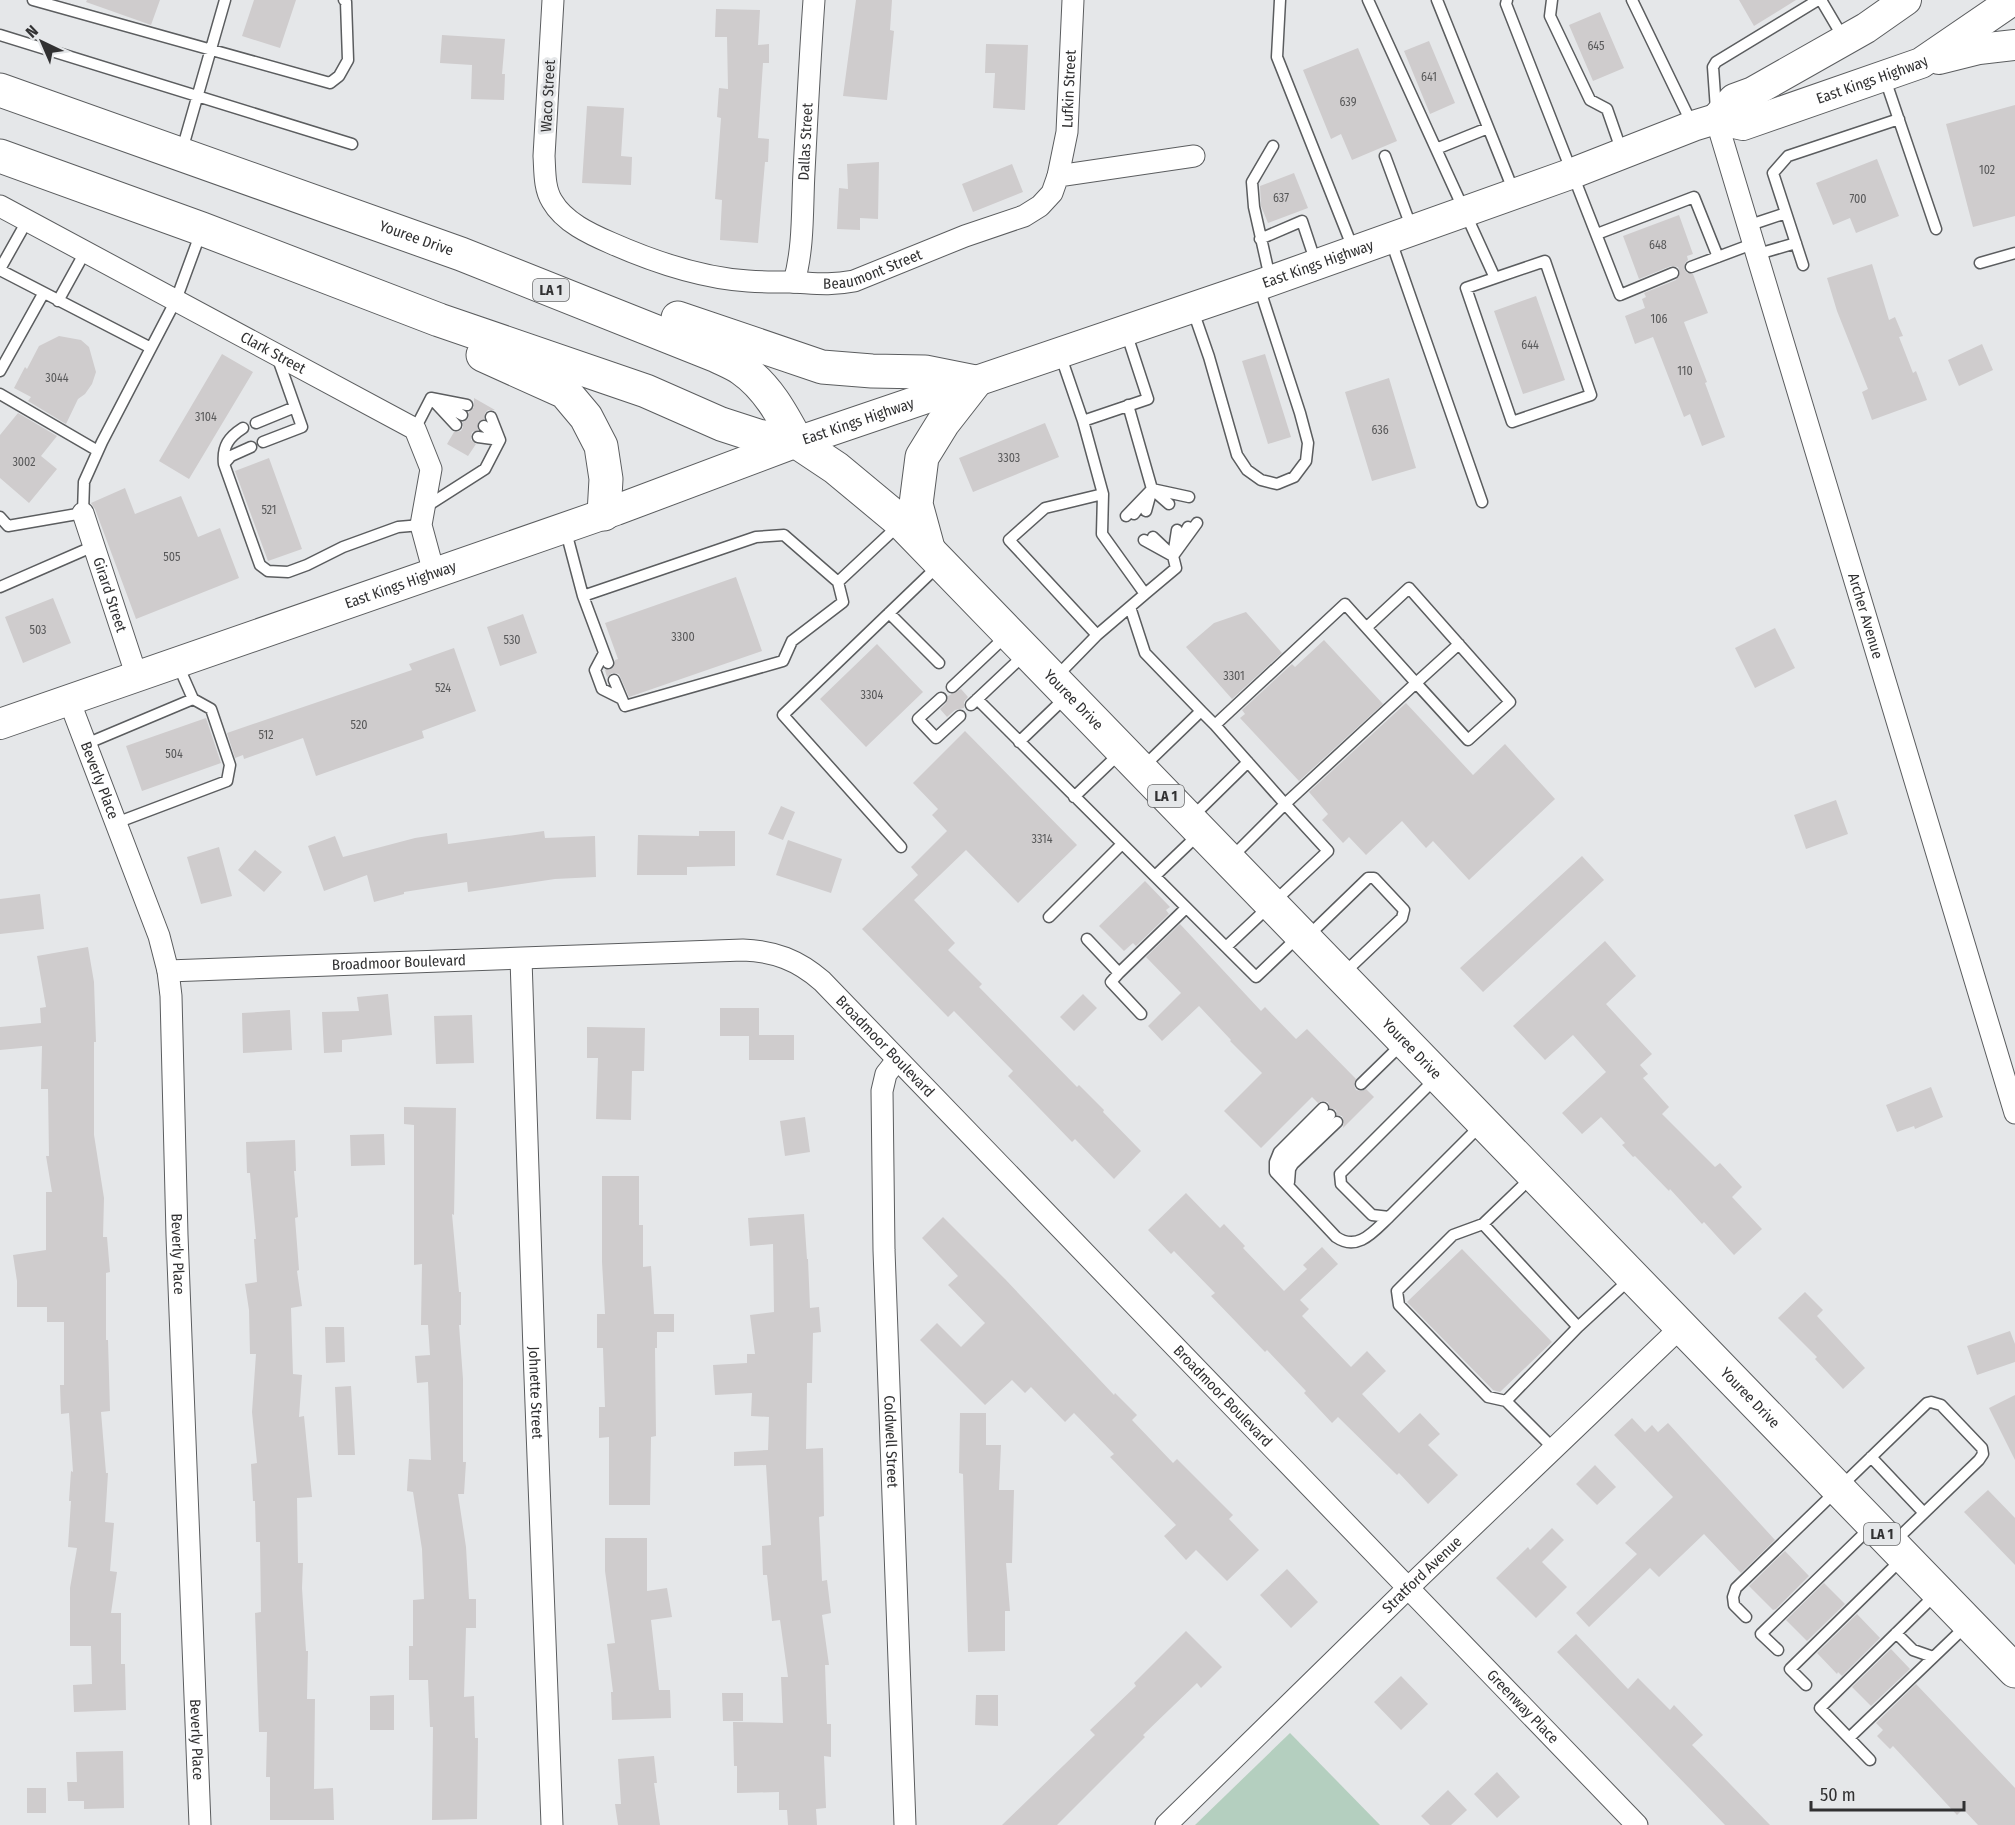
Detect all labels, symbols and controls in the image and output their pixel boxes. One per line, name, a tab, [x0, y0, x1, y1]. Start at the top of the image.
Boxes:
north arrow	[12, 12, 72, 72]
text: N	[22, 21, 42, 42]
house number: 645	[1587, 39, 1605, 53]
street label: Lufkin Street	[1058, 49, 1080, 128]
street label: East Kings Highway	[1814, 52, 1932, 108]
street label: Waco Street	[537, 59, 559, 133]
house number: 641	[1421, 70, 1437, 84]
house number: 639	[1340, 95, 1357, 109]
street label: Dallas Street	[795, 102, 817, 181]
house number: 102	[1979, 163, 1995, 177]
house number: 637	[1273, 191, 1289, 205]
house number: 700	[1849, 192, 1867, 206]
street label: Youree Drive	[377, 217, 456, 260]
street label: East Kings Highway	[1260, 236, 1376, 292]
house number: 648	[1649, 238, 1667, 252]
street label: Beaumont Street	[823, 245, 925, 293]
road number: LA 1	[533, 279, 569, 301]
house number: 106	[1651, 312, 1667, 326]
street label: Clark Street	[237, 328, 309, 378]
house number: 644	[1521, 338, 1539, 352]
house number: 110	[1677, 364, 1693, 378]
house number: 3044	[45, 371, 69, 385]
street label: East Kings Highway	[800, 394, 917, 449]
house number: 3104	[195, 410, 217, 424]
house number: 636	[1371, 423, 1389, 437]
house number: 3303	[998, 451, 1020, 465]
house number: 3002	[12, 455, 36, 469]
house number: 521	[261, 503, 277, 517]
house number: 505	[163, 550, 181, 564]
street label: Girard Street	[89, 555, 131, 635]
street label: East Kings Highway	[342, 557, 459, 613]
street label: Archer Avenue	[1844, 571, 1887, 661]
house number: 503	[29, 623, 47, 637]
house number: 3300	[671, 630, 695, 644]
house number: 530	[503, 633, 521, 647]
street label: Youree Drive	[1040, 666, 1107, 734]
house number: 3301	[1223, 669, 1245, 683]
house number: 524	[435, 681, 451, 695]
house number: 3304	[861, 688, 884, 702]
house number: 520	[351, 718, 367, 732]
house number: 512	[259, 728, 273, 742]
street label: Beverly Place	[77, 739, 123, 822]
house number: 504	[165, 747, 183, 761]
road number: LA 1	[1148, 785, 1184, 807]
house number: 3314	[1031, 832, 1053, 846]
street label: Broadmoor Boulevard	[331, 951, 466, 974]
street label: Broadmoor Boulevard	[832, 992, 938, 1101]
street label: Youree Drive	[1378, 1015, 1445, 1083]
street label: Beverly Place	[167, 1213, 188, 1295]
street label: Broadmoor Boulevard	[1170, 1341, 1276, 1451]
street label: Johnette Street	[525, 1346, 546, 1440]
street label: Youree Drive	[1717, 1364, 1783, 1432]
street label: Coldwell Street	[880, 1395, 902, 1488]
road number: LA 1	[1864, 1523, 1900, 1545]
street label: Stratford Avenue	[1379, 1532, 1465, 1617]
street label: Greenway Place	[1483, 1666, 1563, 1747]
street label: Beverly Place	[186, 1699, 207, 1781]
scale bar	[1811, 1774, 1964, 1812]
text: 50 m	[1820, 1784, 1856, 1806]

